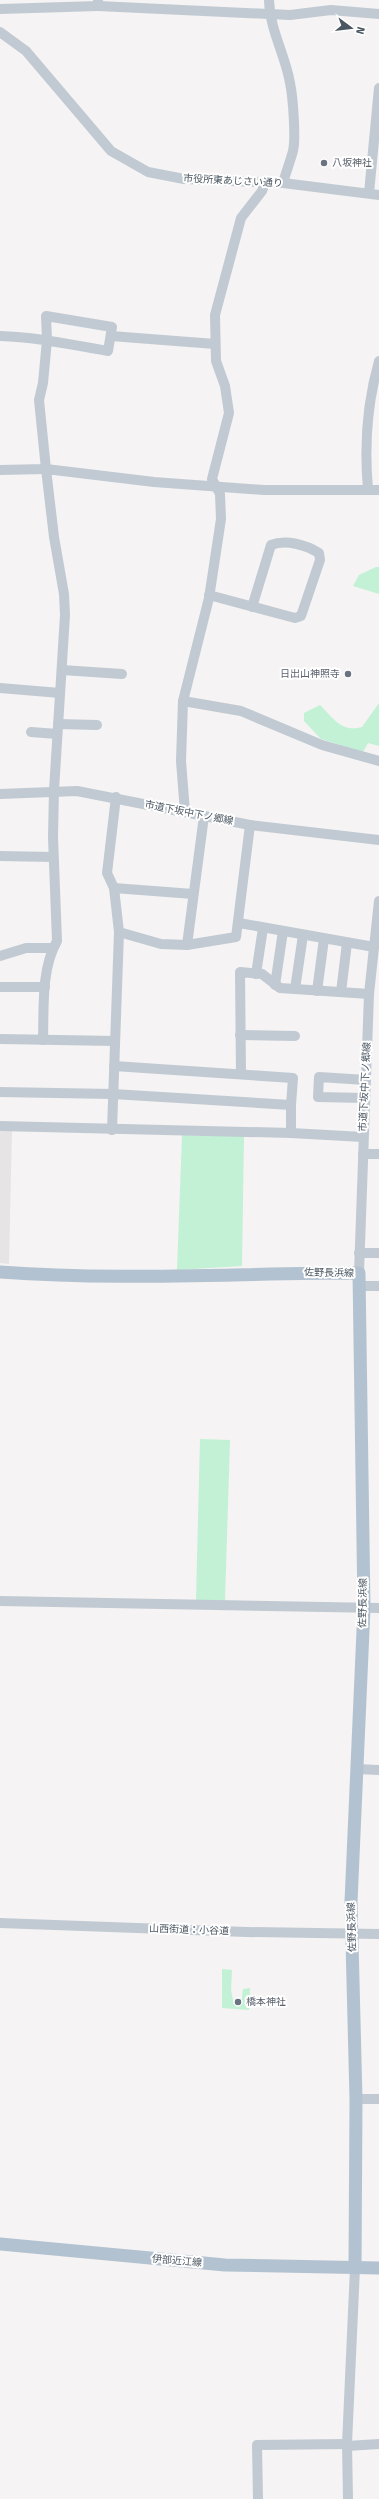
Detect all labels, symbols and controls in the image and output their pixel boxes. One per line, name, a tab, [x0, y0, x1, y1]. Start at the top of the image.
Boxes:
north arrow	[331, 8, 371, 48]
text: N	[353, 25, 367, 36]
place label: 八坂神社	[332, 157, 372, 169]
marker: 八坂神社	[319, 158, 329, 168]
street label: 市役所東あじさい通り	[183, 172, 283, 190]
place label: 日出山神照寺	[280, 668, 340, 680]
marker: 日出山神照寺	[343, 669, 353, 679]
street label: 市道下坂中下ノ郷線	[144, 799, 234, 827]
street label: 市道下坂中下ノ郷線	[357, 1042, 373, 1132]
street label: 佐野長浜線	[304, 1267, 354, 1279]
street label: 佐野長浜線	[357, 1578, 369, 1628]
street label: 佐野長浜線	[345, 1902, 359, 1952]
street label: 山西街道：小谷道	[149, 1923, 229, 1937]
place label: 橋本神社	[246, 1996, 286, 2008]
marker: 橋本神社	[233, 1997, 243, 2007]
street label: 伊部近江線	[152, 2253, 202, 2269]

